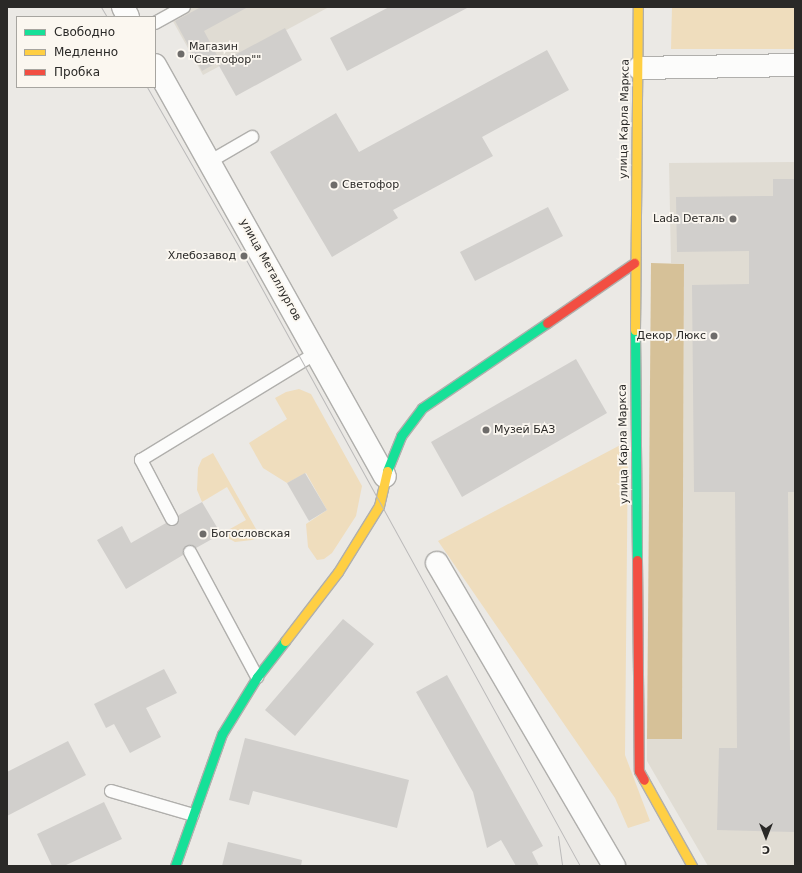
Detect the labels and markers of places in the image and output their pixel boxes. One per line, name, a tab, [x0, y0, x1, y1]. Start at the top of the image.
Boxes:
place label: Магазин "Светофор""	[189, 41, 261, 67]
marker: Магазин "Светофор""	[176, 49, 186, 59]
place label: Светофор	[342, 178, 399, 192]
marker: Светофор	[329, 180, 339, 190]
place label: Lada Dеталь	[653, 212, 725, 226]
marker: Lada Dеталь	[728, 214, 738, 224]
place label: Хлебозавод	[168, 249, 236, 263]
marker: Хлебозавод	[239, 251, 249, 261]
place label: Декор Люкс	[637, 329, 706, 343]
marker: Декор Люкс	[709, 331, 719, 341]
place label: Музей БАЗ	[494, 423, 555, 437]
marker: Музей БАЗ	[481, 425, 491, 435]
place label: Богословская	[211, 527, 290, 541]
marker: Богословская	[198, 529, 208, 539]

